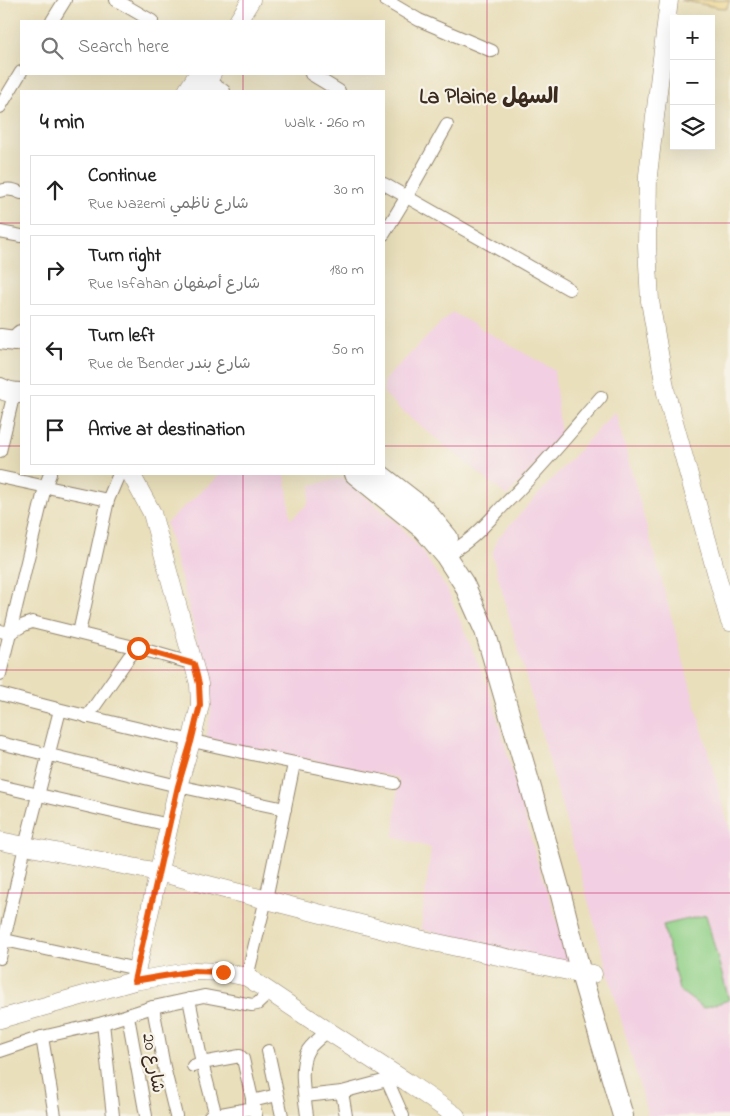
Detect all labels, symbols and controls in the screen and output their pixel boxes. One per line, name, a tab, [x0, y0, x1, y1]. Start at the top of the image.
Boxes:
map controls	[670, 15, 715, 150]
button: +	[670, 15, 715, 60]
search box	[20, 20, 385, 75]
icon: search	[38, 34, 66, 62]
text: Search here	[78, 34, 169, 61]
button: −	[670, 60, 715, 105]
district label: La Plaine السهل	[419, 82, 559, 114]
button: layers	[670, 105, 715, 150]
text: 4 min	[40, 108, 84, 138]
text: Walk · 260 m	[285, 111, 365, 135]
text: Continue	[88, 163, 156, 190]
icon: ahead	[41, 176, 69, 204]
text: 30 m	[334, 178, 364, 202]
text: Rue Nazemi شارع ناظمي	[88, 192, 249, 216]
text: Turn right	[88, 243, 161, 270]
icon: right	[41, 256, 69, 284]
text: 180 m	[330, 258, 364, 282]
text: Rue Isfahan شارع أصفهان	[88, 272, 260, 296]
text: Turn left	[88, 323, 155, 350]
icon: left	[41, 336, 69, 364]
text: 50 m	[332, 338, 364, 362]
text: Rue de Bender شارع بندر	[88, 352, 251, 376]
icon: arrive	[41, 416, 69, 444]
text: Arrive at destination	[88, 417, 245, 444]
route start	[127, 637, 150, 660]
route end	[212, 961, 235, 984]
street label: شارع 20	[134, 1031, 170, 1095]

